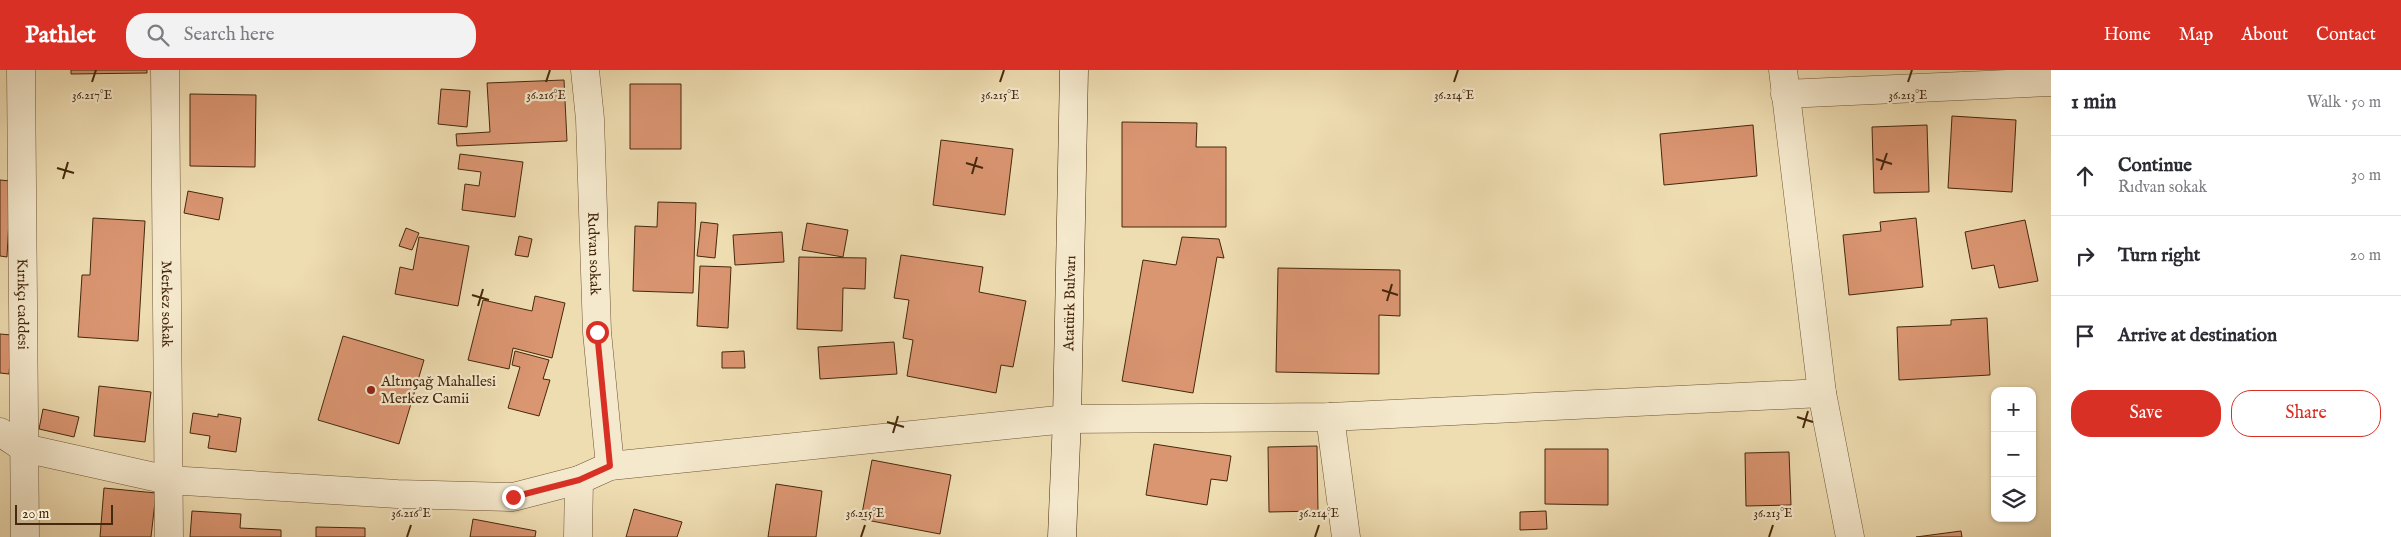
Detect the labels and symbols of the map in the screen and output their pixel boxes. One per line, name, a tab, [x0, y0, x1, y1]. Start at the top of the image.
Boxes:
text: 36.217°E	[72, 88, 112, 103]
text: 36.216°E	[526, 88, 566, 103]
text: 36.215°E	[981, 88, 1019, 103]
text: 36.214°E	[1434, 88, 1474, 103]
text: 36.213°E	[1889, 88, 1927, 103]
street label: Rıdvan sokak	[583, 212, 605, 297]
street label: Atatürk Bulvarı	[1059, 255, 1080, 352]
street label: Kırıkçı caddesi	[13, 258, 32, 350]
street label: Merkez sokak	[157, 260, 176, 349]
route start	[586, 321, 609, 344]
place label: Altınçağ Mahallesi Merkez Camii	[380, 372, 496, 408]
marker: Altınçağ Mahallesi Merkez Camii	[365, 384, 377, 396]
route end	[502, 486, 525, 509]
scale bar	[15, 502, 112, 525]
text: 36.216°E	[391, 506, 431, 521]
text: 36.215°E	[846, 506, 884, 521]
text: 36.214°E	[1299, 506, 1339, 521]
text: 36.213°E	[1754, 506, 1792, 521]

